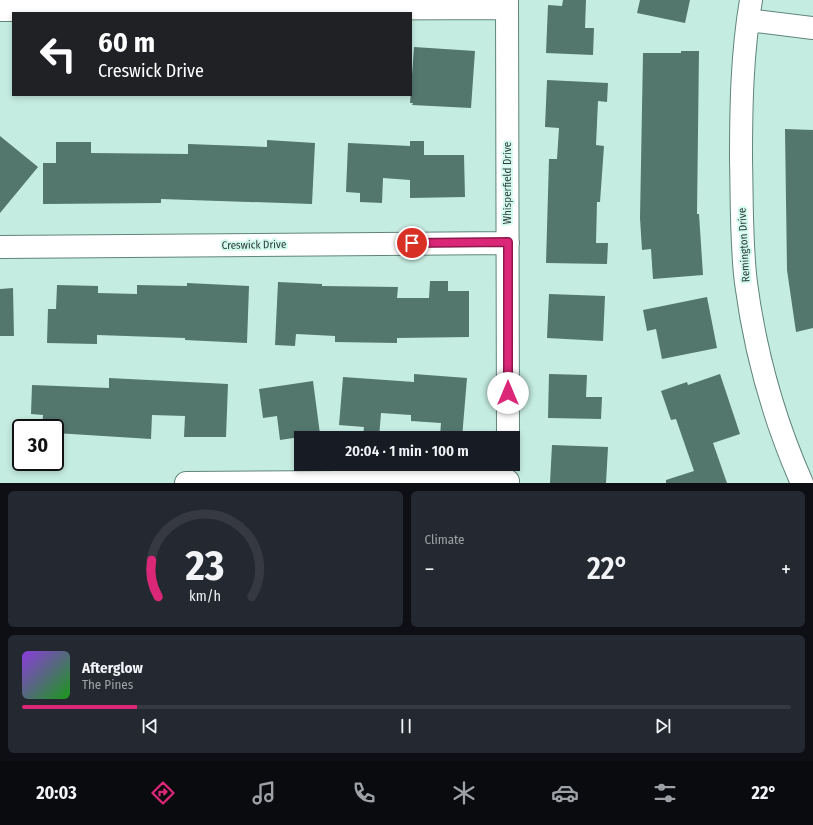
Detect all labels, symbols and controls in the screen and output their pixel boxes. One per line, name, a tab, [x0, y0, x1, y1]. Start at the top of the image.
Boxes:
text: 60 m	[98, 26, 155, 59]
icon: left	[32, 28, 84, 80]
text: Creswick Drive	[98, 60, 204, 82]
street label: Whisperfield Drive	[501, 142, 514, 224]
street label: Remington Drive	[736, 208, 752, 282]
pin	[395, 226, 429, 260]
icon: arrive	[401, 232, 423, 254]
street label: Creswick Drive	[222, 238, 286, 252]
position arrow	[487, 372, 529, 414]
speed limit sign: 30	[12, 419, 64, 471]
text: 20:04 · 1 min · 100 m	[345, 442, 469, 460]
text: Climate	[425, 532, 465, 547]
text: 23	[185, 541, 225, 591]
text: 22°	[587, 551, 629, 587]
text: −	[425, 556, 434, 583]
text: +	[781, 556, 791, 583]
text: km/h	[189, 588, 221, 605]
text: Afterglow	[82, 659, 143, 677]
text: The Pines	[82, 677, 133, 692]
icon: previous	[139, 715, 161, 737]
icon: pause	[395, 715, 417, 737]
icon: next	[652, 715, 674, 737]
icon: directions	[149, 779, 177, 807]
icon: music	[250, 779, 278, 807]
icon: phone	[350, 779, 378, 807]
icon: climate	[450, 779, 478, 807]
icon: car	[551, 779, 579, 807]
icon: filters	[651, 779, 679, 807]
text: 20:03	[36, 782, 77, 804]
text: 22°	[752, 782, 777, 804]

